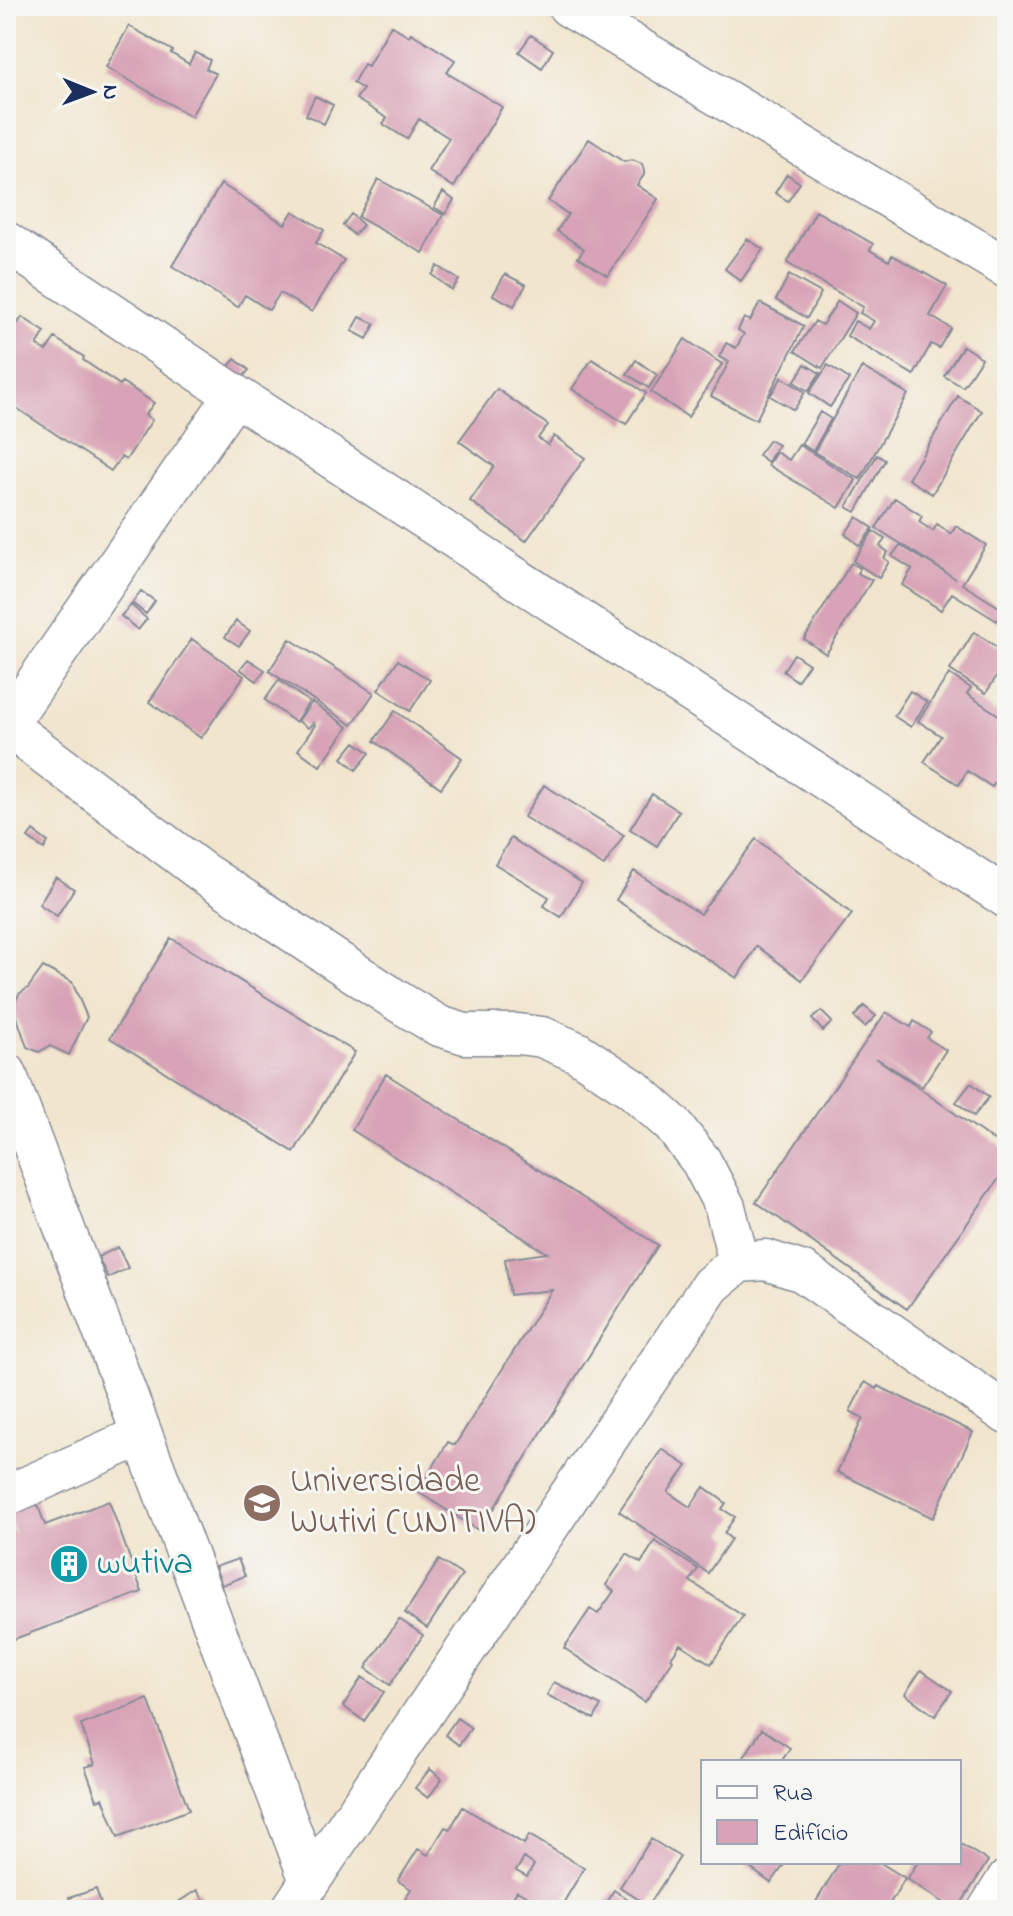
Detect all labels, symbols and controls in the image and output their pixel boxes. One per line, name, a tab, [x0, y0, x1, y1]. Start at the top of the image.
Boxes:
north arrow	[52, 52, 132, 132]
text: N	[93, 85, 125, 100]
place label: Universidade Wutivi (UNITIVA)	[290, 1456, 536, 1550]
school or university icon: Universidade Wutivi (UNITIVA)	[241, 1482, 283, 1524]
place label: wutiva	[97, 1538, 193, 1591]
building icon: wutiva	[48, 1543, 90, 1585]
legend	[701, 1760, 961, 1864]
text: Rua	[773, 1777, 813, 1812]
text: Edifício	[773, 1817, 848, 1852]

